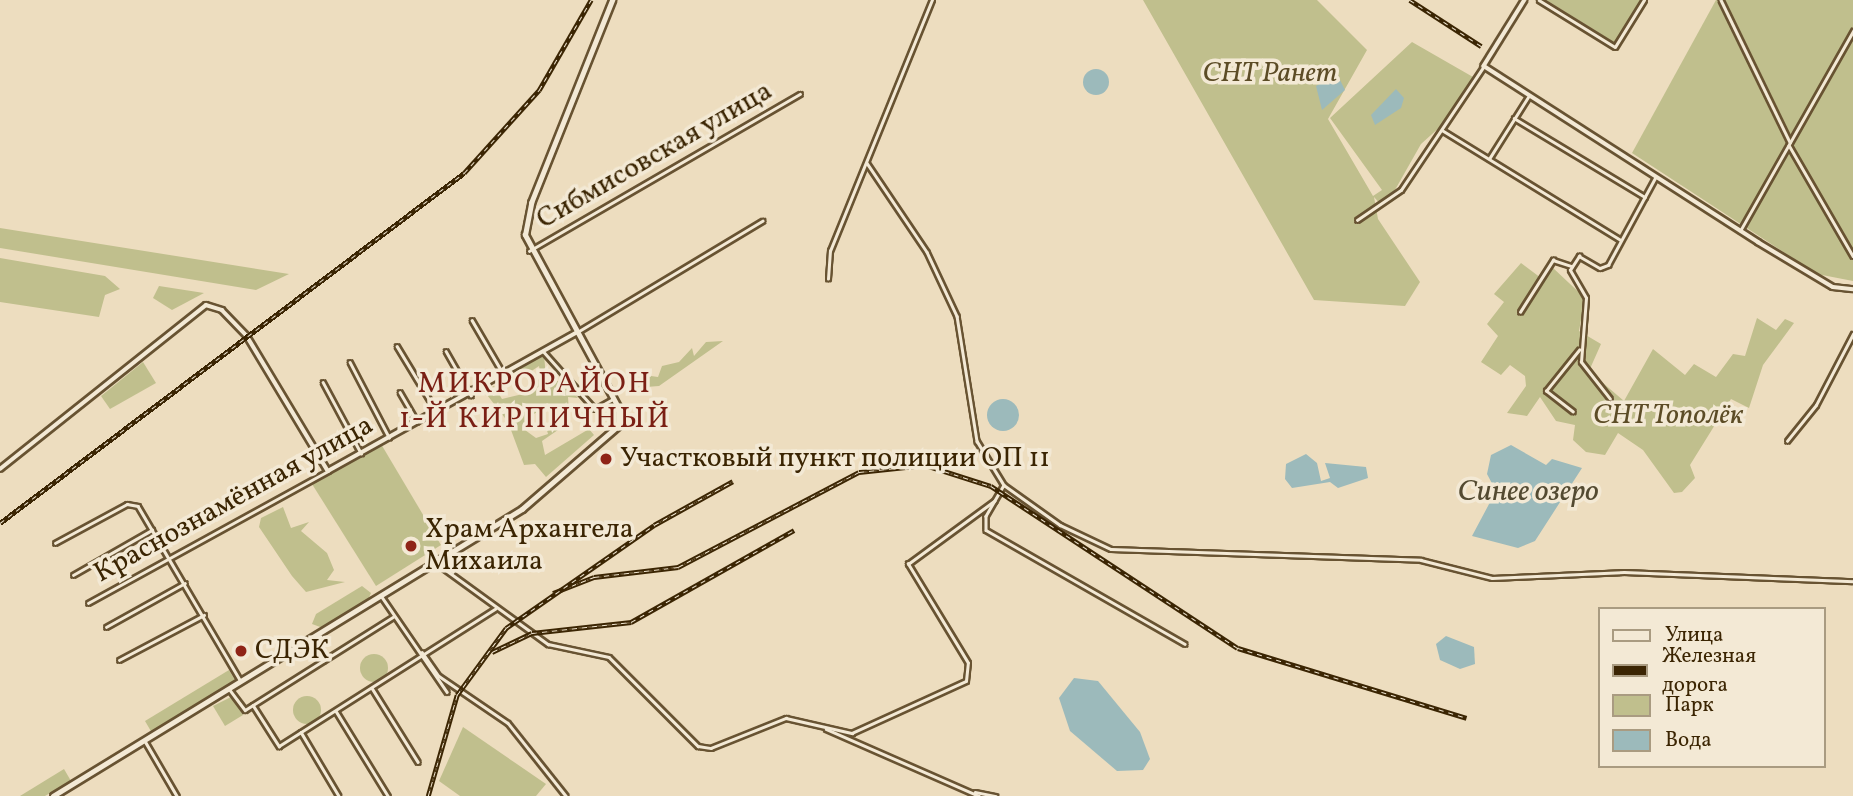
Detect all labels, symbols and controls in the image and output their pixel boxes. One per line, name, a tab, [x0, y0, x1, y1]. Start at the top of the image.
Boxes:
park label: СНТ Ранет	[1203, 57, 1337, 91]
street label: Сибмисовская улица	[531, 75, 779, 237]
district label: МИКРОРАЙОН 1-Й КИРПИЧНЫЙ	[400, 366, 670, 436]
park label: СНТ Тополёк	[1593, 399, 1743, 433]
street label: Краснознамённая улица	[88, 409, 380, 591]
place label: Участковый пункт полиции ОП 11	[620, 442, 1050, 476]
marker: Участковый пункт полиции ОП 11	[598, 451, 614, 467]
water label: Синее озеро	[1457, 474, 1599, 510]
place label: Храм Архангела Михаила	[425, 513, 634, 579]
marker: Храм Архангела Михаила	[403, 538, 419, 554]
legend	[1598, 607, 1825, 768]
text: Улица	[1665, 621, 1723, 650]
place label: СДЭК	[255, 634, 329, 668]
text: Железная дорога	[1662, 642, 1756, 700]
marker: СДЭК	[233, 643, 249, 659]
text: Парк	[1665, 691, 1714, 720]
text: Вода	[1665, 726, 1712, 755]

